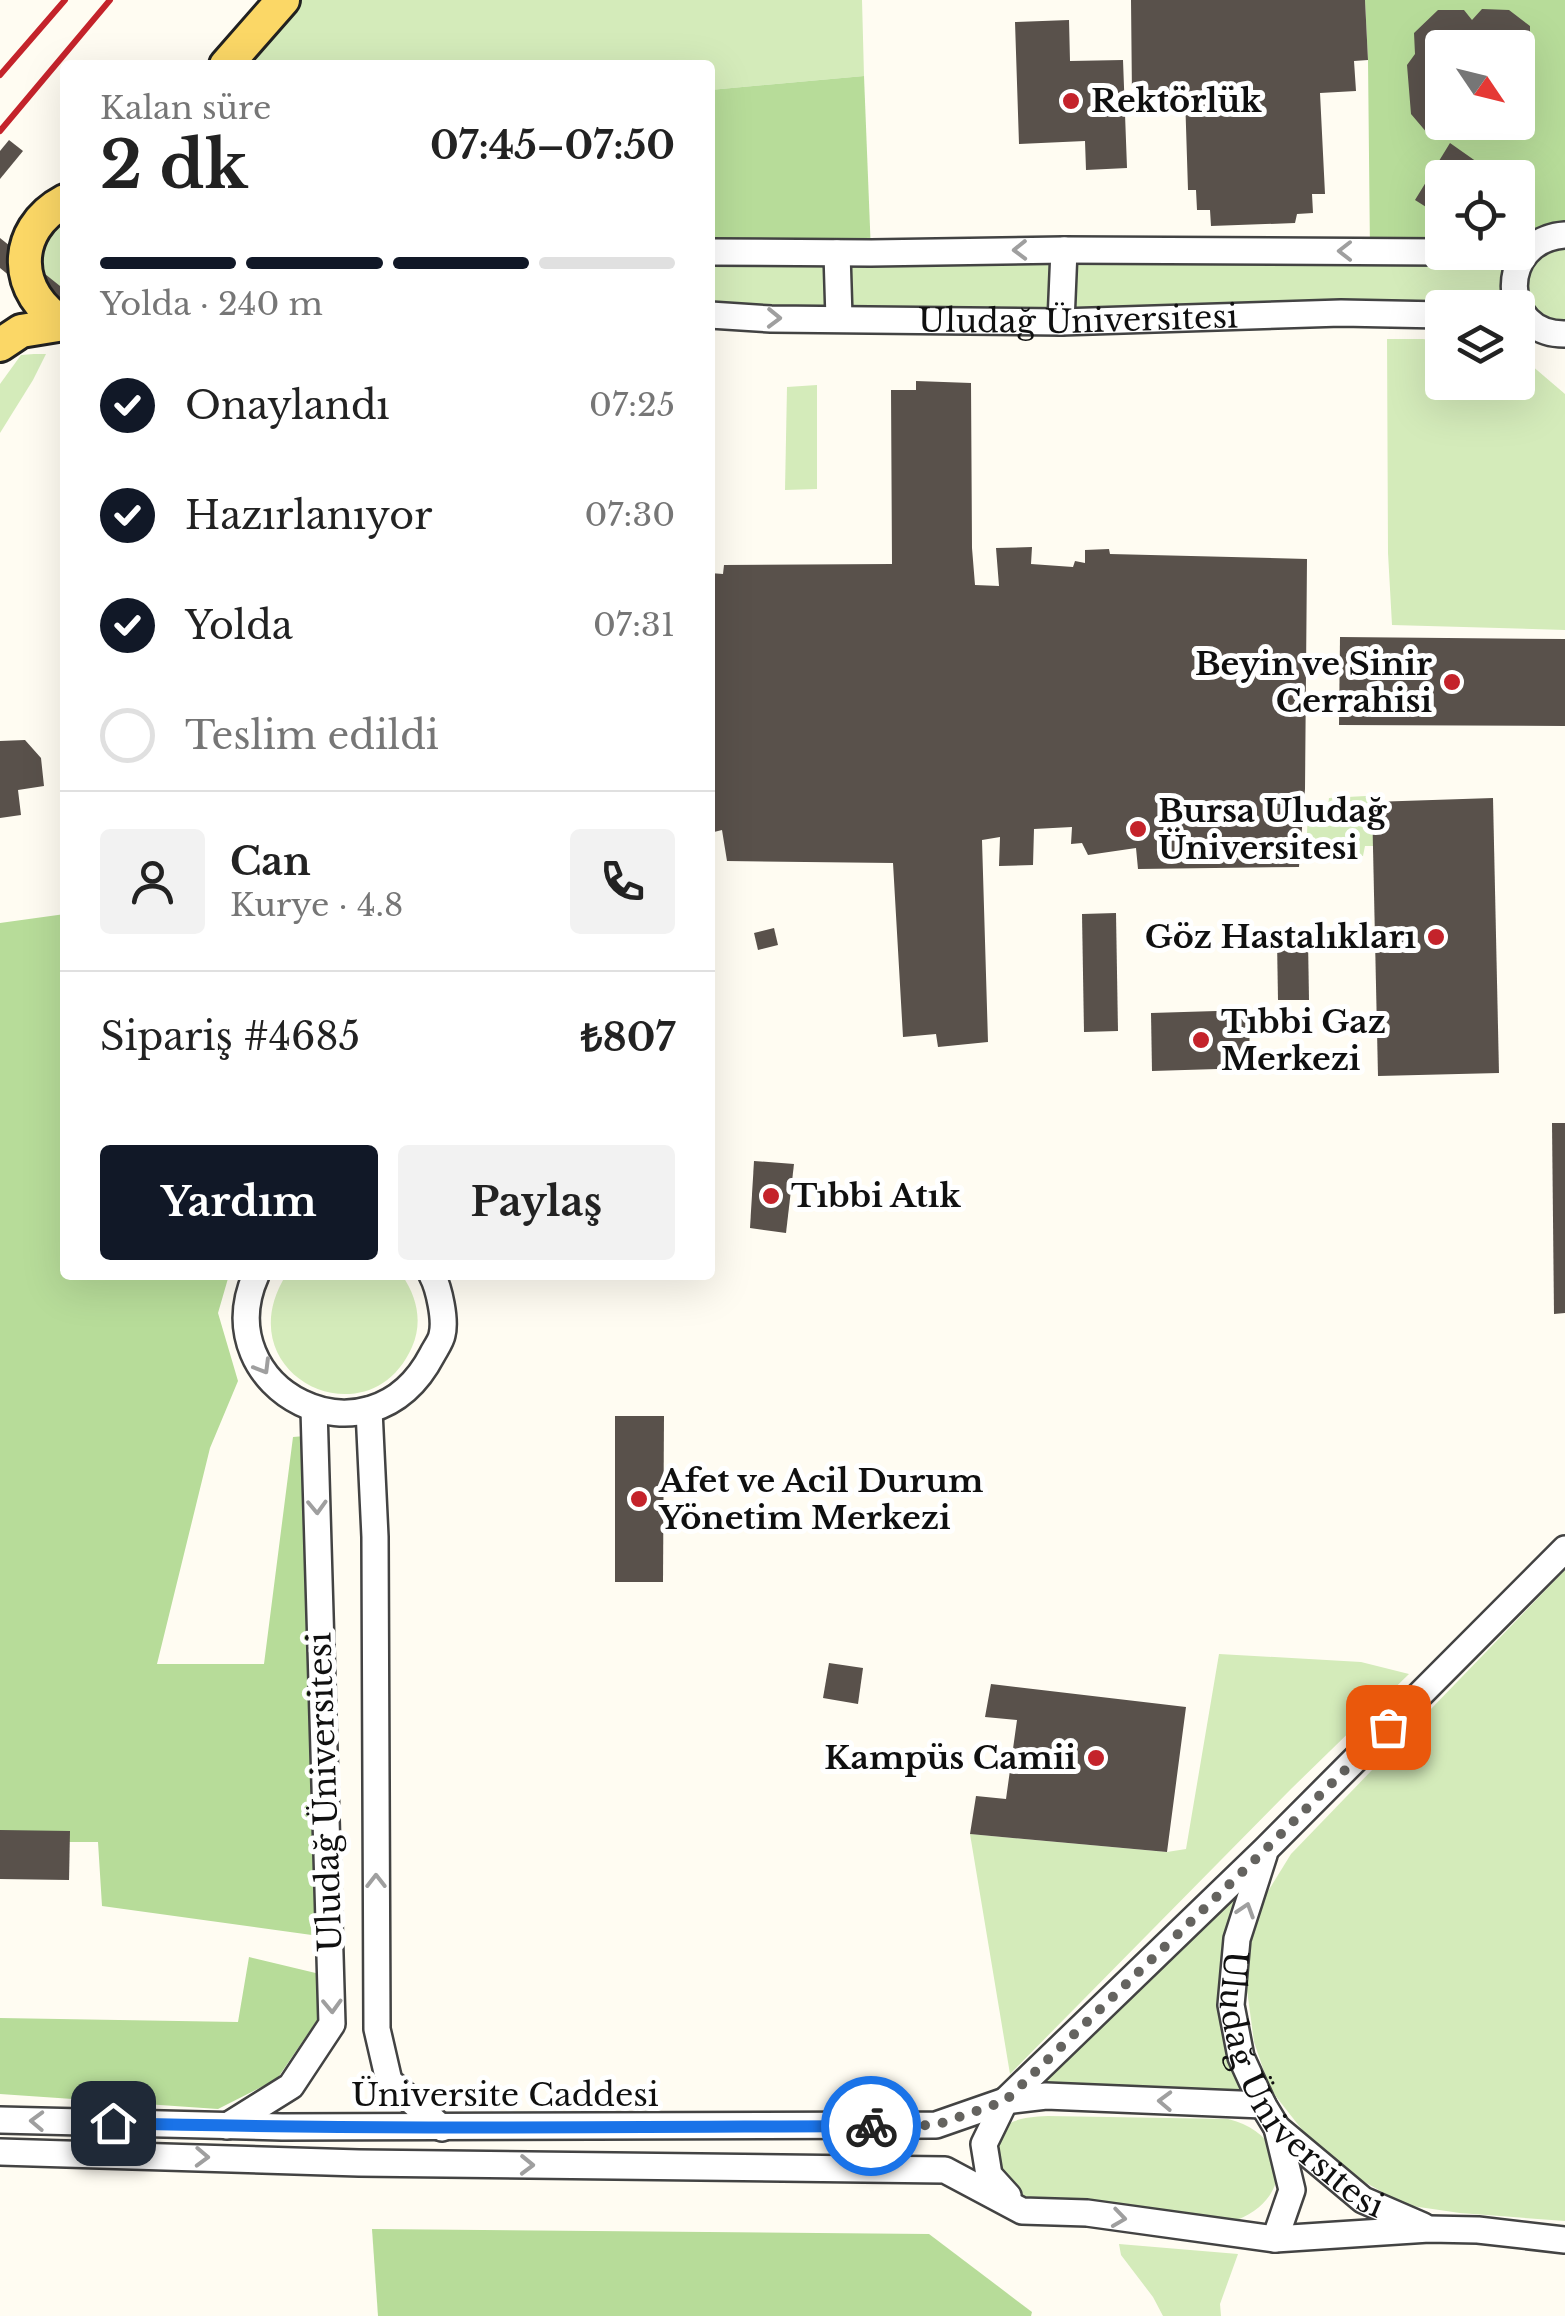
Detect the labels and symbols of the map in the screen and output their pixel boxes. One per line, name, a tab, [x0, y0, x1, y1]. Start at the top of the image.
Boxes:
north arrow	[1425, 30, 1535, 140]
place label: Rektörlük	[1091, 81, 1262, 121]
marker: Rektörlük	[1060, 90, 1082, 112]
one-way arrow	[1012, 240, 1028, 261]
one-way arrow	[1337, 241, 1353, 262]
street label: Uludağ Üniversitesi	[918, 296, 1239, 342]
one-way arrow	[767, 308, 783, 329]
place label: Beyin ve Sinir Cerrahisi	[1195, 644, 1432, 721]
marker: Beyin ve Sinir Cerrahisi	[1441, 671, 1463, 693]
place label: Bursa Uludağ Üniversitesi	[1158, 791, 1388, 868]
marker: Bursa Uludağ Üniversitesi	[1127, 818, 1149, 840]
place label: Göz Hastalıkları	[1145, 917, 1416, 957]
marker: Göz Hastalıkları	[1425, 926, 1447, 948]
place label: Tıbbi Gaz Merkezi	[1221, 1002, 1386, 1079]
marker: Tıbbi Gaz Merkezi	[1190, 1029, 1212, 1051]
place label: Tıbbi Atık	[791, 1176, 961, 1216]
marker: Tıbbi Atık	[760, 1185, 782, 1207]
one-way arrow	[251, 1356, 270, 1374]
place label: Afet ve Acil Durum Yönetim Merkezi	[658, 1461, 983, 1538]
marker: Afet ve Acil Durum Yönetim Merkezi	[628, 1488, 650, 1510]
one-way arrow	[306, 1499, 327, 1515]
street label: Uludağ Üniversitesi	[299, 1631, 351, 1953]
pin	[1346, 1685, 1431, 1770]
place label: Kampüs Camii	[824, 1738, 1076, 1778]
marker: Kampüs Camii	[1085, 1747, 1107, 1769]
one-way arrow	[365, 1872, 387, 1888]
one-way arrow	[1235, 1902, 1255, 1919]
street label: Uludağ Üniversitesi	[1211, 1949, 1390, 2227]
one-way arrow	[321, 1999, 342, 2015]
street label: Üniversite Caddesi	[351, 2075, 659, 2115]
courier	[821, 2076, 921, 2176]
pin	[71, 2081, 156, 2166]
one-way arrow	[1157, 2091, 1173, 2112]
one-way arrow	[28, 2110, 44, 2131]
one-way arrow	[195, 2147, 211, 2168]
one-way arrow	[520, 2154, 536, 2176]
one-way arrow	[1111, 2206, 1127, 2227]

